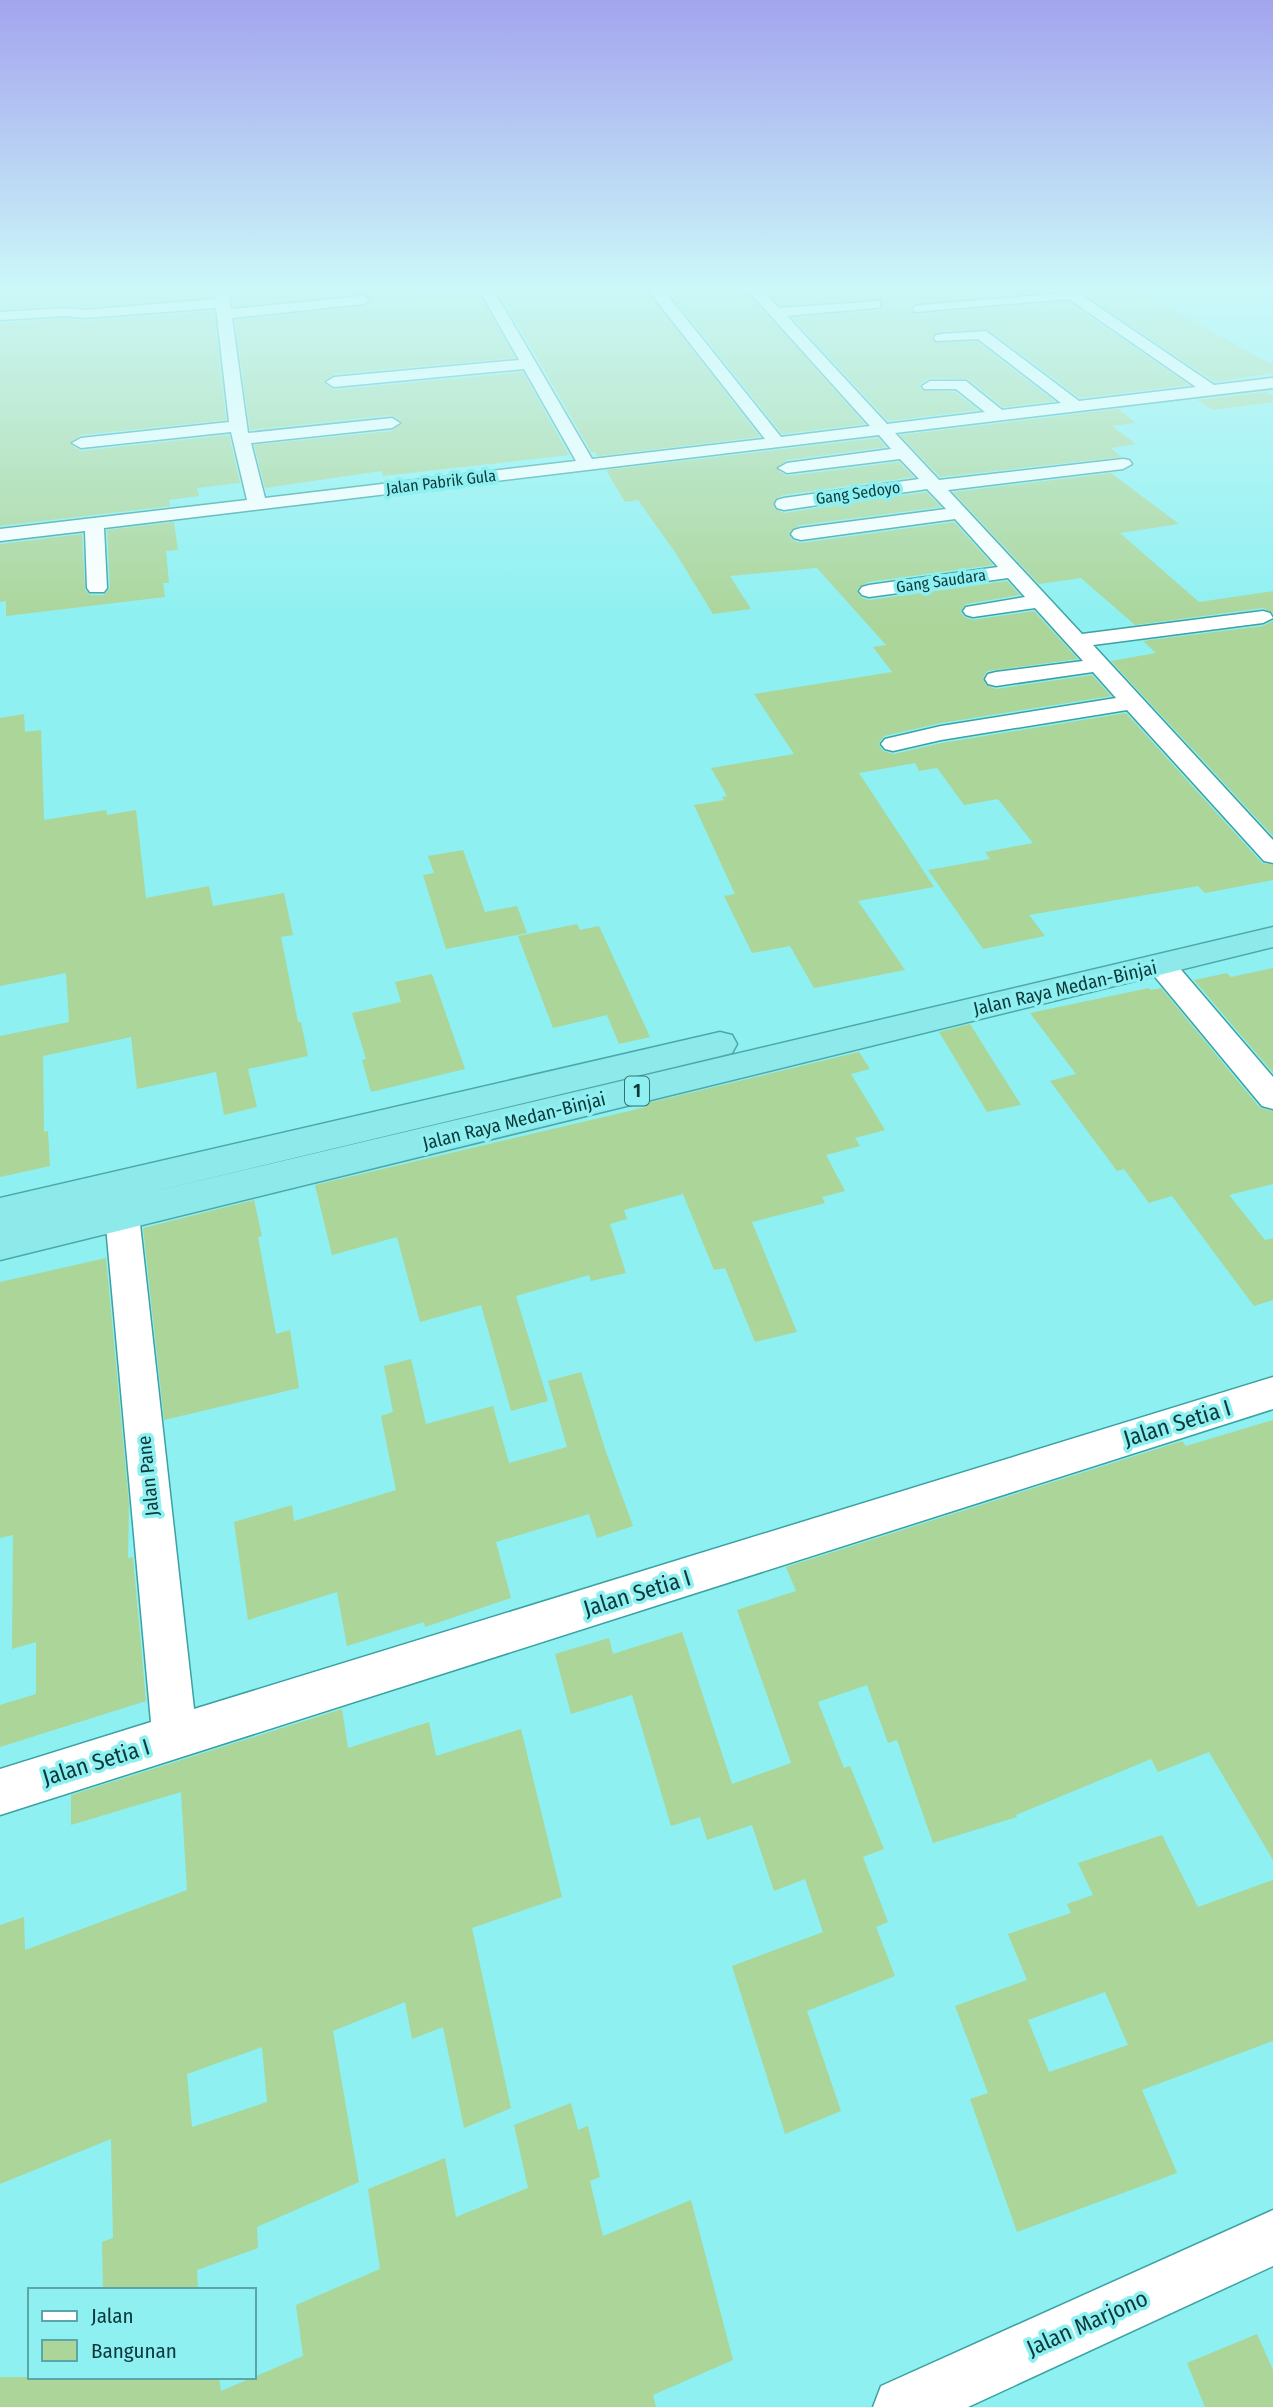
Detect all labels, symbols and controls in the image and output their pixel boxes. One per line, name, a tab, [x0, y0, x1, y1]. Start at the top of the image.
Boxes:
street label: Jalan Pabrik Gula	[385, 466, 497, 498]
street label: Gang Sedoyo	[815, 478, 901, 508]
street label: Gang Saudara	[895, 565, 987, 597]
street label: Jalan Raya Medan-Binjai	[971, 956, 1159, 1020]
road number: 1	[625, 1076, 649, 1106]
street label: Jalan Raya Medan-Binjai	[420, 1087, 608, 1155]
street label: Jalan Setia I	[1120, 1393, 1234, 1453]
street label: Jalan Pane	[132, 1435, 164, 1517]
street label: Jalan Setia I	[580, 1563, 694, 1623]
street label: Jalan Setia I	[39, 1732, 153, 1792]
street label: Jalan Marjono	[1022, 2284, 1152, 2362]
legend	[28, 2288, 256, 2379]
text: Jalan	[91, 2303, 134, 2329]
text: Bangunan	[91, 2338, 177, 2364]

